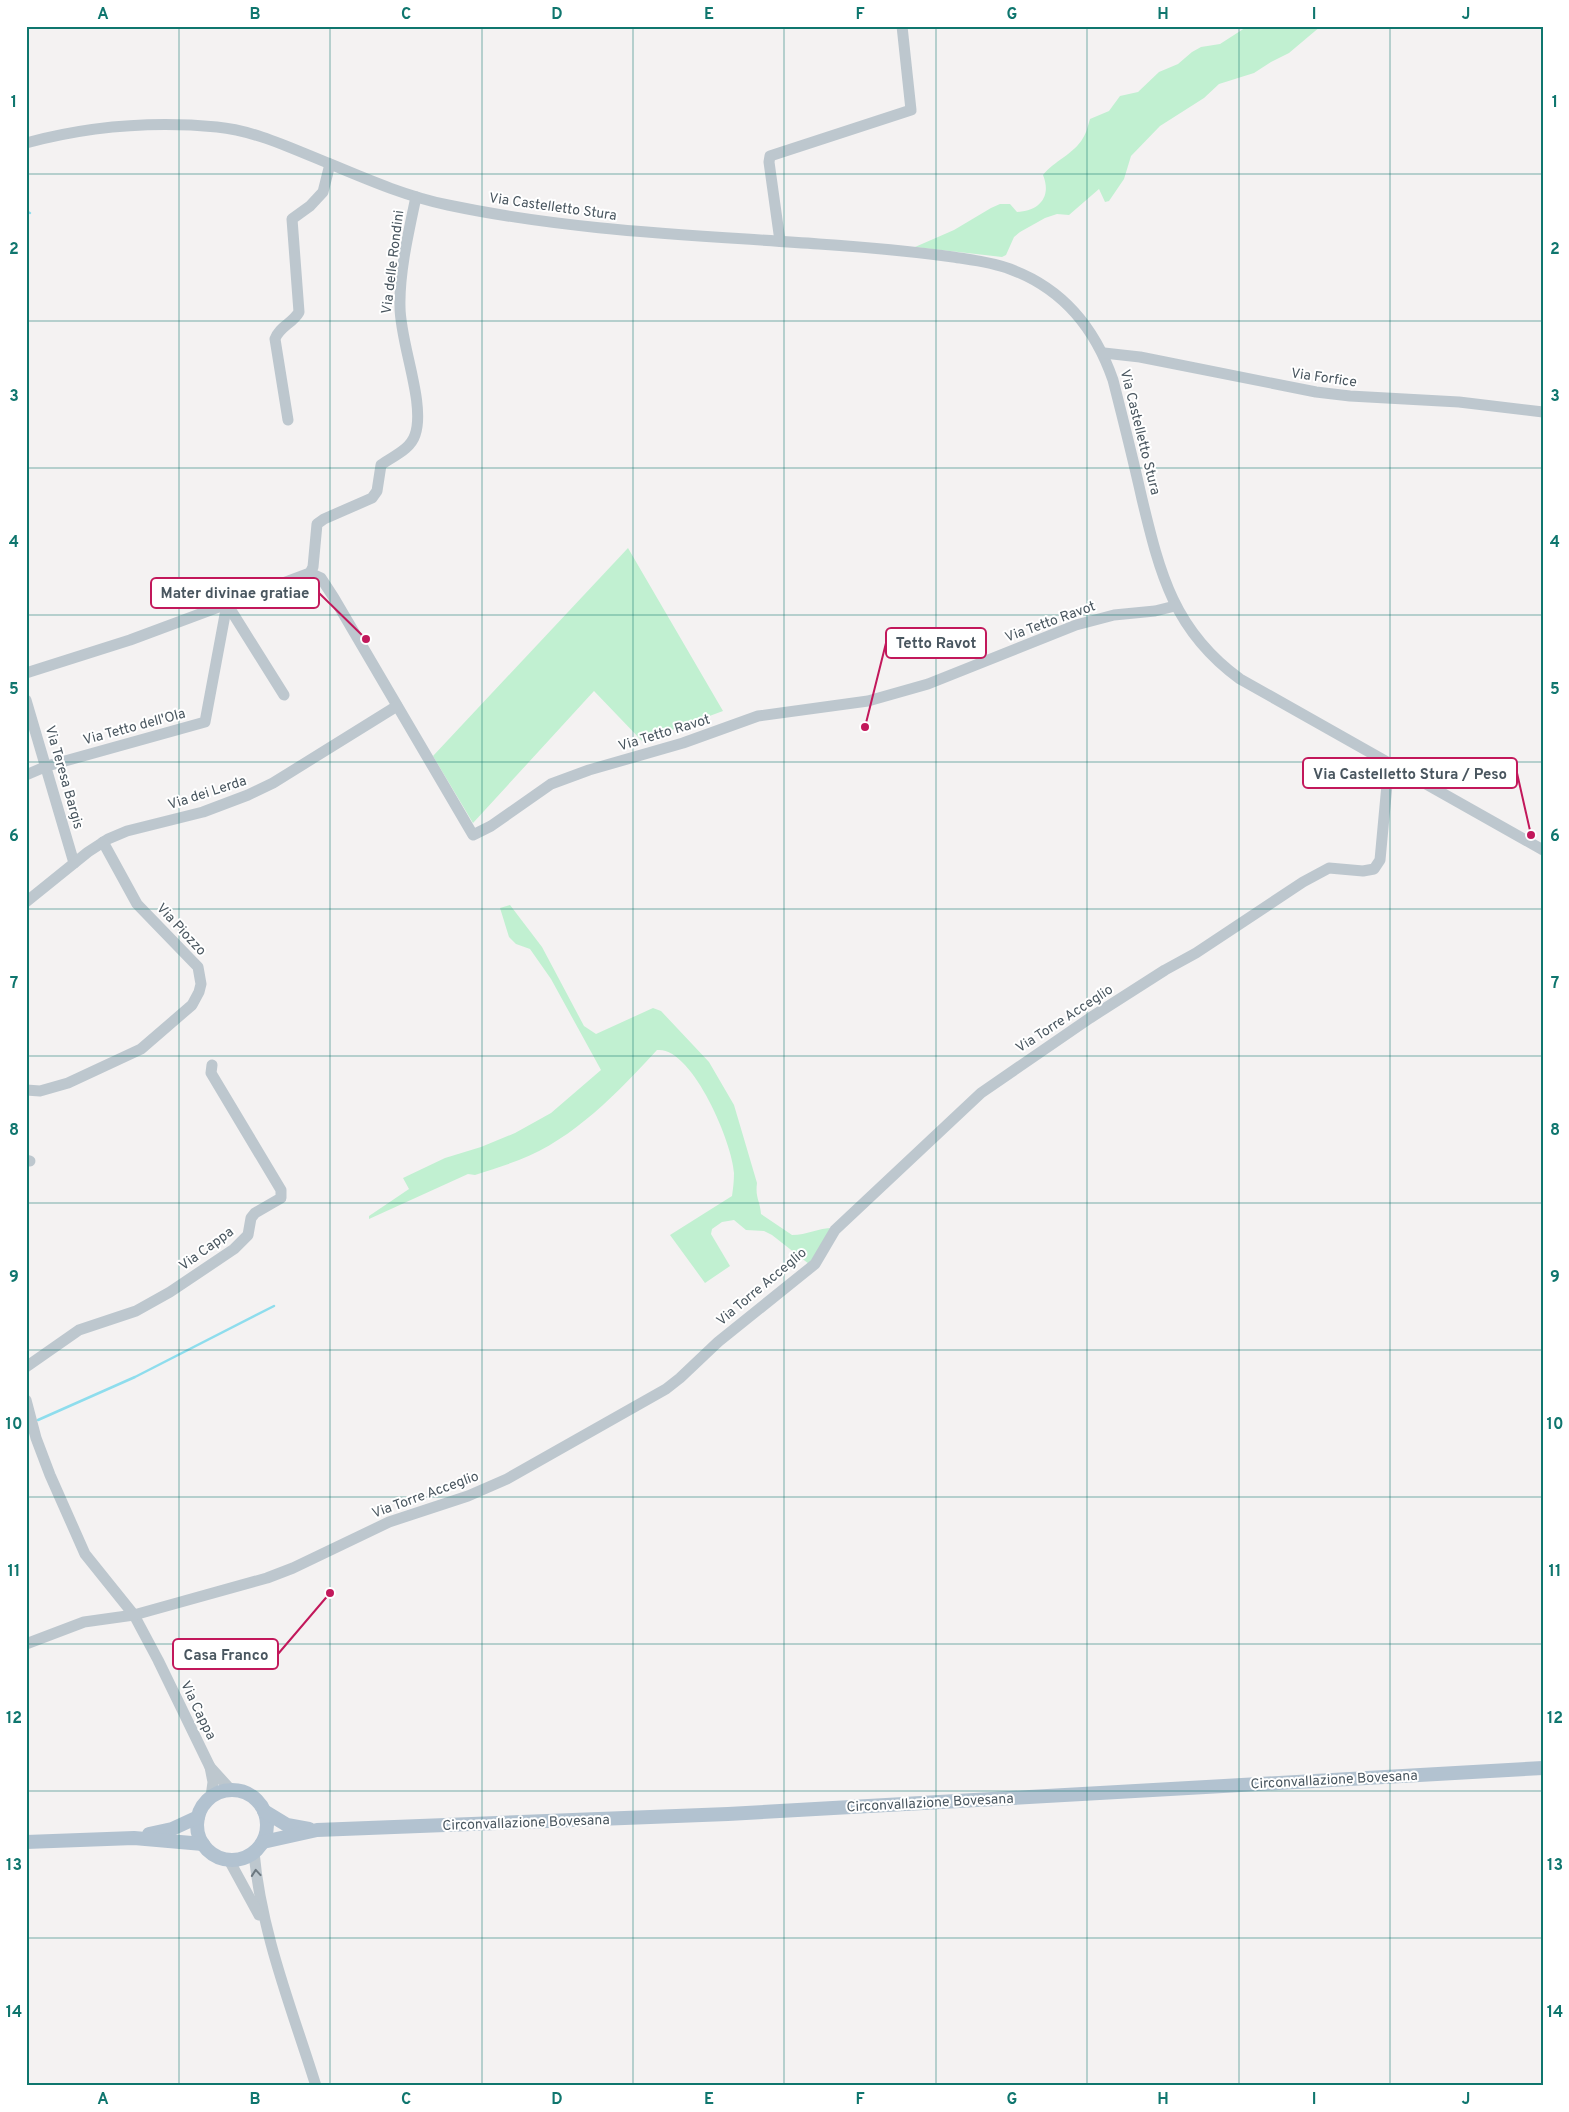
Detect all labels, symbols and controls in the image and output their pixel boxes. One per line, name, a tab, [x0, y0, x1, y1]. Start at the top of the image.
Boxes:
text: A	[97, 5, 109, 25]
text: B	[249, 5, 261, 25]
text: C	[401, 5, 411, 25]
text: D	[551, 5, 563, 25]
text: E	[704, 5, 714, 25]
text: F	[855, 5, 865, 25]
text: G	[1007, 5, 1017, 25]
text: H	[1157, 5, 1169, 25]
text: I	[1312, 5, 1316, 25]
text: J	[1462, 5, 1470, 25]
text: 1	[11, 93, 17, 113]
text: 1	[1552, 93, 1558, 113]
street label: Via Castelletto Stura	[488, 190, 618, 225]
street label: Via delle Rondini	[379, 209, 408, 315]
text: 2	[9, 240, 19, 260]
text: 2	[1550, 240, 1560, 260]
street label: Via Forfice	[1290, 365, 1358, 392]
street label: Via Castelletto Stura	[1116, 368, 1163, 497]
text: 3	[9, 387, 19, 407]
text: 3	[1550, 387, 1560, 407]
text: 4	[9, 533, 19, 553]
text: 4	[1550, 533, 1560, 553]
callout: Mater divinae gratiae	[151, 578, 319, 608]
text: Mater divinae gratiae	[161, 585, 309, 604]
street label: Via Tetto Ravot	[1003, 598, 1098, 647]
callout: Tetto Ravot	[886, 628, 986, 658]
text: Tetto Ravot	[896, 635, 976, 654]
text: 5	[9, 680, 19, 700]
text: 5	[1550, 680, 1560, 700]
street label: Via Tetto dell'Ola	[81, 706, 187, 749]
street label: Via Tetto Ravot	[617, 711, 712, 755]
street label: Via Teresa Bargis	[41, 724, 86, 831]
callout: Via Castelletto Stura / Peso	[1303, 758, 1517, 788]
text: Via Castelletto Stura / Peso	[1313, 766, 1507, 785]
street label: Via dei Lerda	[166, 773, 249, 814]
text: 6	[9, 827, 19, 847]
text: 6	[1550, 827, 1560, 847]
street label: Via Piozzo	[152, 900, 209, 960]
text: 7	[10, 974, 18, 994]
text: 7	[1551, 974, 1559, 994]
street label: Via Torre Acceglio	[1013, 981, 1117, 1057]
text: 8	[9, 1121, 19, 1141]
text: 8	[1550, 1121, 1560, 1141]
street label: Via Cappa	[176, 1224, 237, 1275]
street label: Via Torre Acceglio	[713, 1244, 811, 1330]
text: 9	[9, 1268, 19, 1288]
text: 9	[1550, 1268, 1560, 1288]
text: 10	[6, 1415, 22, 1435]
text: 10	[1547, 1415, 1563, 1435]
street label: Via Torre Acceglio	[370, 1468, 481, 1523]
text: 11	[8, 1562, 20, 1582]
text: 11	[1549, 1562, 1561, 1582]
callout: Casa Franco	[173, 1639, 278, 1669]
text: Casa Franco	[184, 1647, 268, 1666]
street label: Via Cappa	[176, 1679, 219, 1743]
text: 12	[6, 1709, 22, 1729]
text: 12	[1547, 1709, 1563, 1729]
street label: Circonvallazione Bovesana	[1250, 1768, 1418, 1793]
street label: Circonvallazione Bovesana	[846, 1791, 1014, 1816]
street label: Circonvallazione Bovesana	[442, 1812, 610, 1835]
text: 13	[6, 1856, 22, 1876]
text: 13	[1547, 1856, 1563, 1876]
one-way arrow	[250, 1869, 261, 1877]
text: 14	[6, 2003, 22, 2023]
text: 14	[1547, 2003, 1563, 2023]
text: A	[97, 2090, 109, 2110]
text: B	[249, 2090, 261, 2110]
text: C	[401, 2090, 411, 2110]
text: D	[551, 2090, 563, 2110]
text: E	[704, 2090, 714, 2110]
text: F	[855, 2090, 865, 2110]
text: G	[1007, 2090, 1017, 2110]
text: H	[1157, 2090, 1169, 2110]
text: I	[1312, 2090, 1316, 2110]
text: J	[1462, 2090, 1470, 2110]

